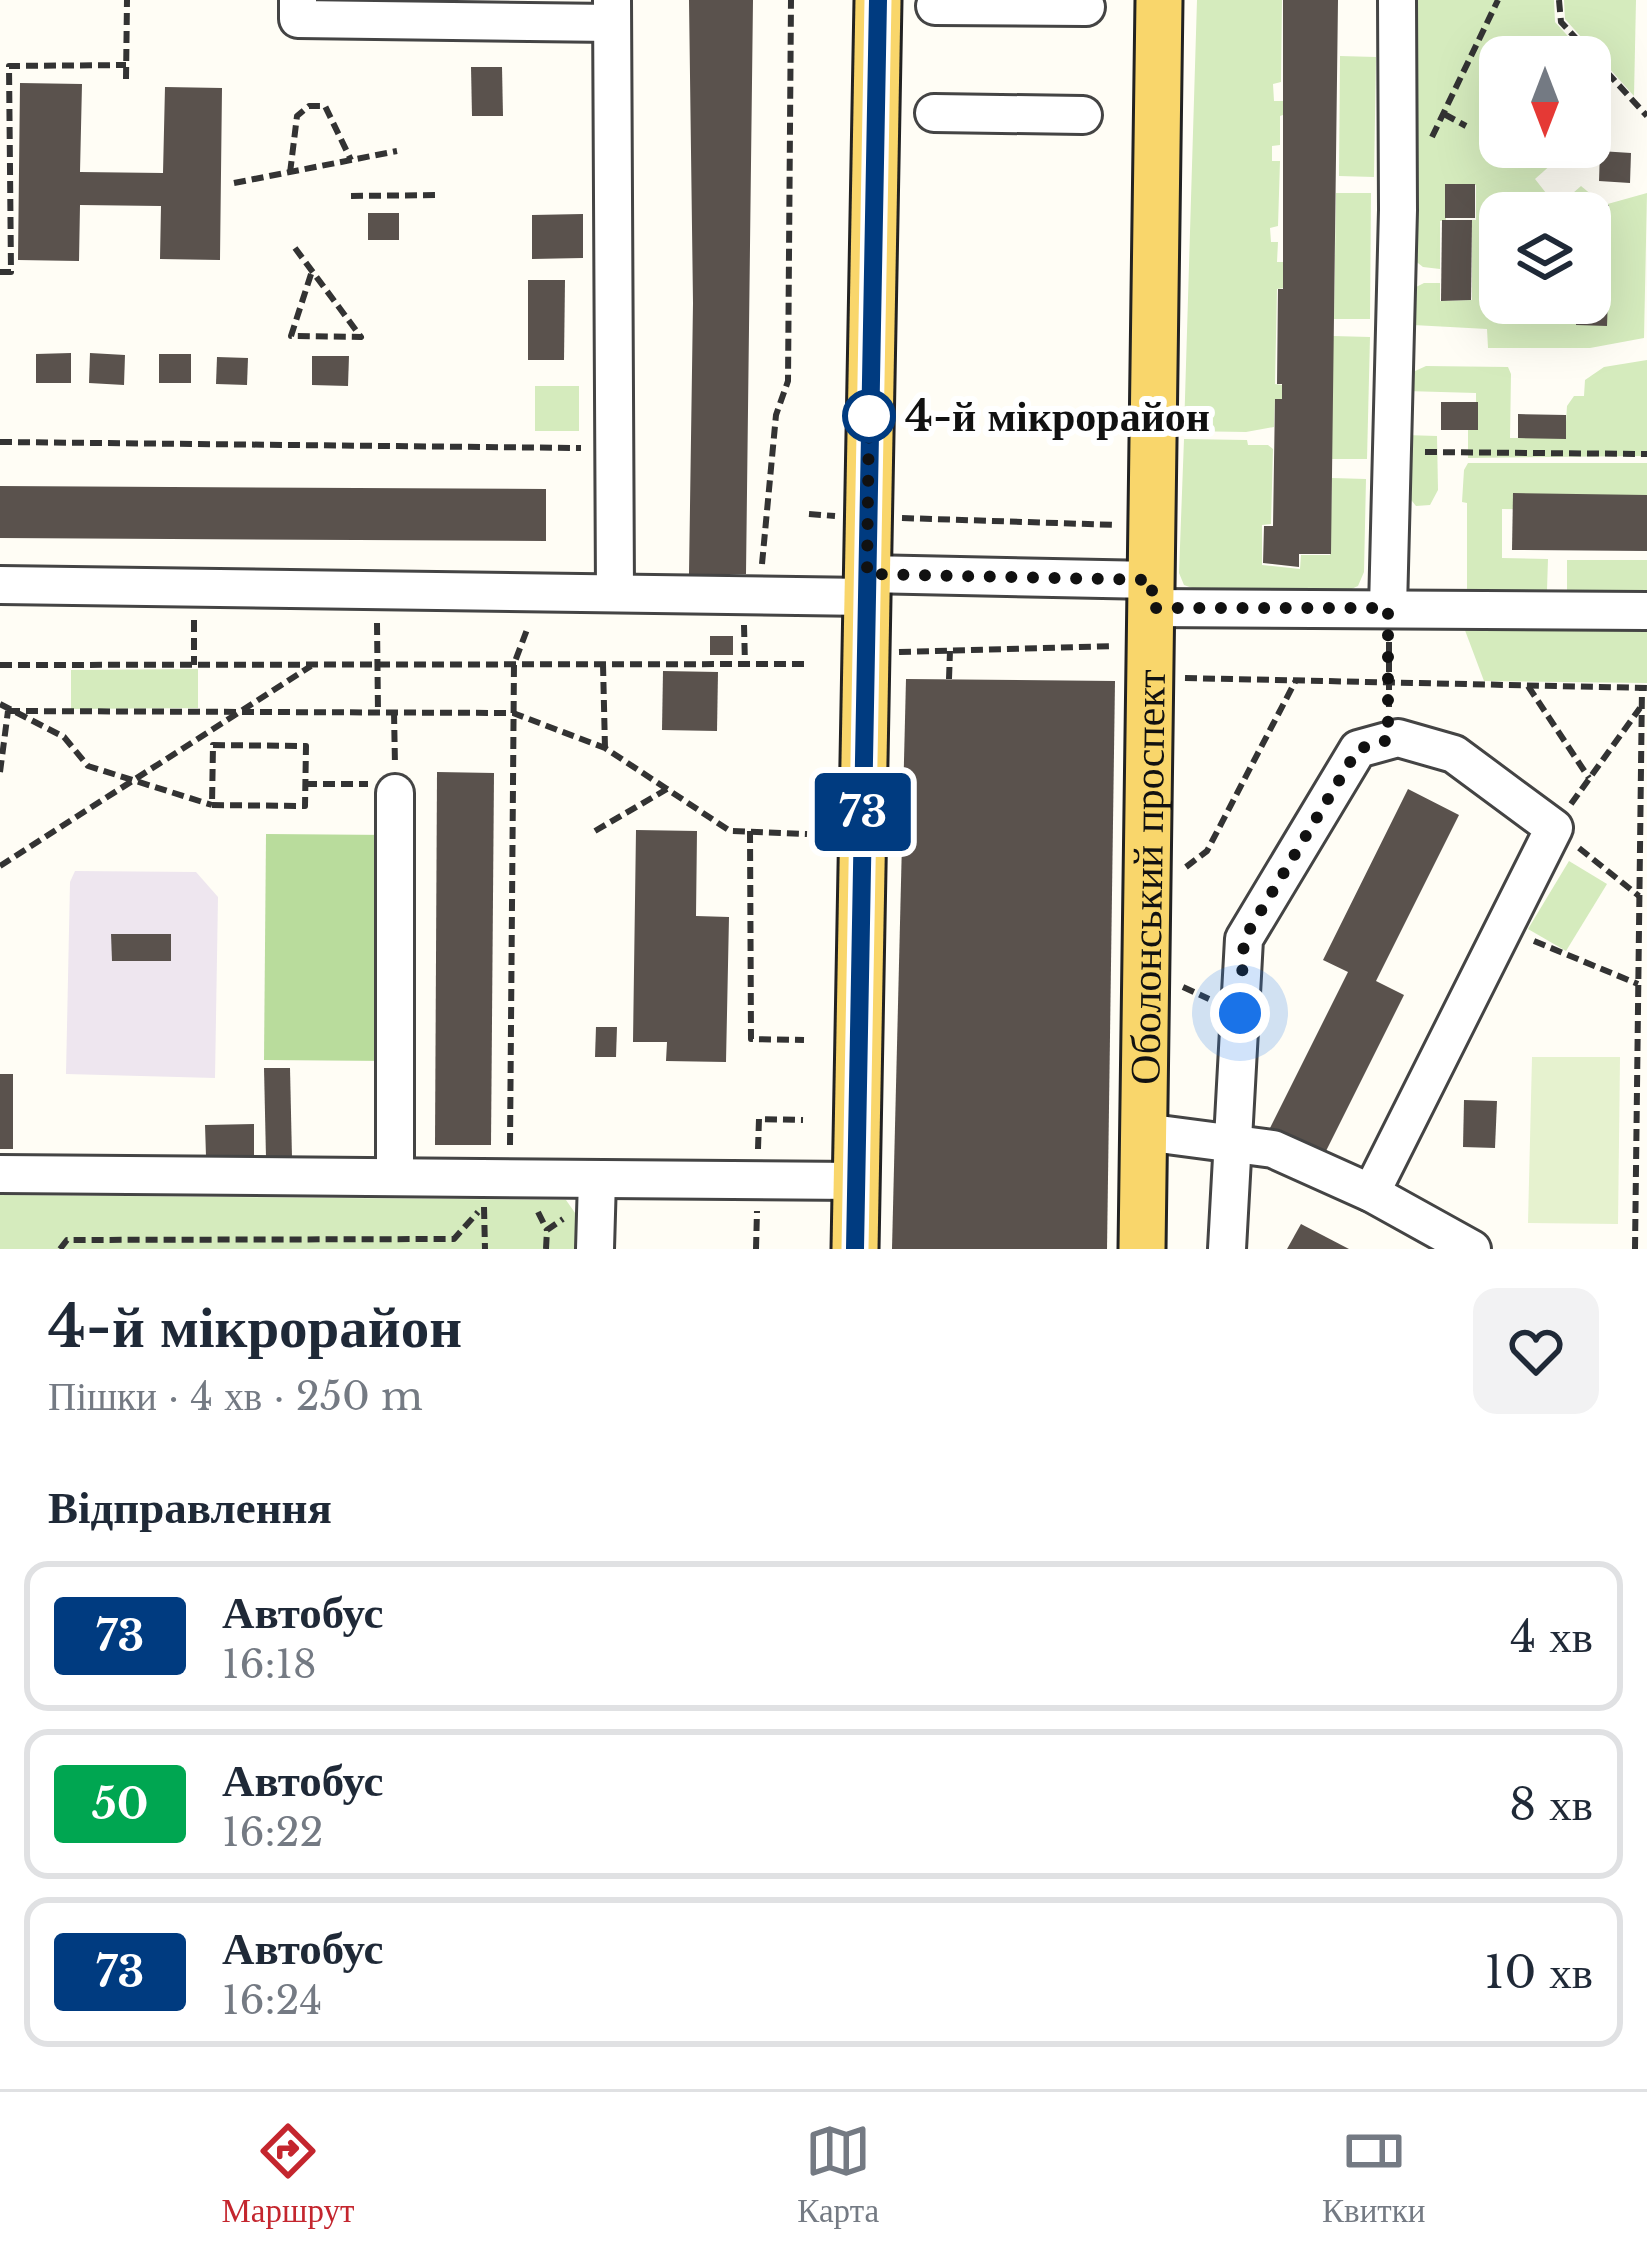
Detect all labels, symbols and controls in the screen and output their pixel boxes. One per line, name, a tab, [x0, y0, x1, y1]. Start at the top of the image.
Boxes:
north arrow	[1479, 36, 1611, 168]
map controls	[1479, 36, 1611, 324]
button: layers	[1479, 192, 1611, 324]
place label: 4-й мікрорайон	[905, 390, 1210, 442]
marker: 4-й мікрорайон	[844, 391, 894, 441]
street label: Оболонський проспект	[1118, 669, 1176, 1085]
line badge: 73	[809, 773, 917, 851]
text: 73	[839, 786, 887, 838]
your location	[1210, 983, 1270, 1043]
button: heart	[1473, 1288, 1599, 1414]
text: 4-й мікрорайон	[48, 1292, 462, 1362]
text: Пішки · 4 хв · 250 m	[48, 1372, 423, 1421]
text: Відправлення	[48, 1479, 332, 1535]
text: Автобус	[222, 1584, 384, 1640]
text: 4 хв	[1510, 1608, 1593, 1664]
text: 73	[96, 1610, 144, 1662]
text: 16:18	[222, 1640, 317, 1689]
text: Автобус	[222, 1752, 384, 1808]
text: 8 хв	[1509, 1776, 1593, 1832]
text: 50	[92, 1778, 148, 1830]
text: 16:22	[222, 1808, 324, 1857]
text: Автобус	[222, 1920, 384, 1976]
text: 10 хв	[1484, 1944, 1593, 2000]
text: 73	[96, 1946, 144, 1998]
text: 16:24	[222, 1976, 322, 2025]
tab: Маршрут	[221, 2118, 354, 2231]
tab: Карта	[797, 2118, 879, 2231]
tab: Квитки	[1322, 2118, 1425, 2231]

